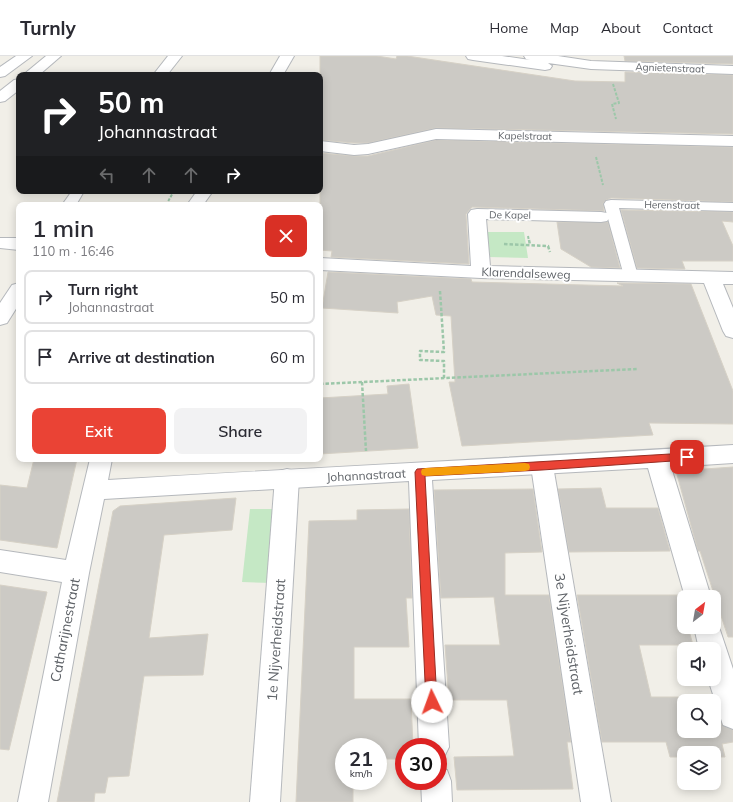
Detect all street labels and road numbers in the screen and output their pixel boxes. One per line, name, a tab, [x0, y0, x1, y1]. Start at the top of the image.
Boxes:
street label: Agnietenstraat	[635, 60, 705, 76]
street label: Kapelstraat	[498, 129, 552, 143]
street label: Herenstraat	[644, 198, 700, 212]
street label: De Kapel	[489, 208, 531, 222]
street label: Klarendalseweg	[481, 264, 571, 282]
street label: Johannastraat	[326, 465, 406, 485]
street label: 3e Nijverheidstraat	[551, 572, 588, 696]
street label: Catharijnestraat	[46, 577, 84, 683]
street label: 1e Nijverheidstraat	[263, 578, 289, 702]

